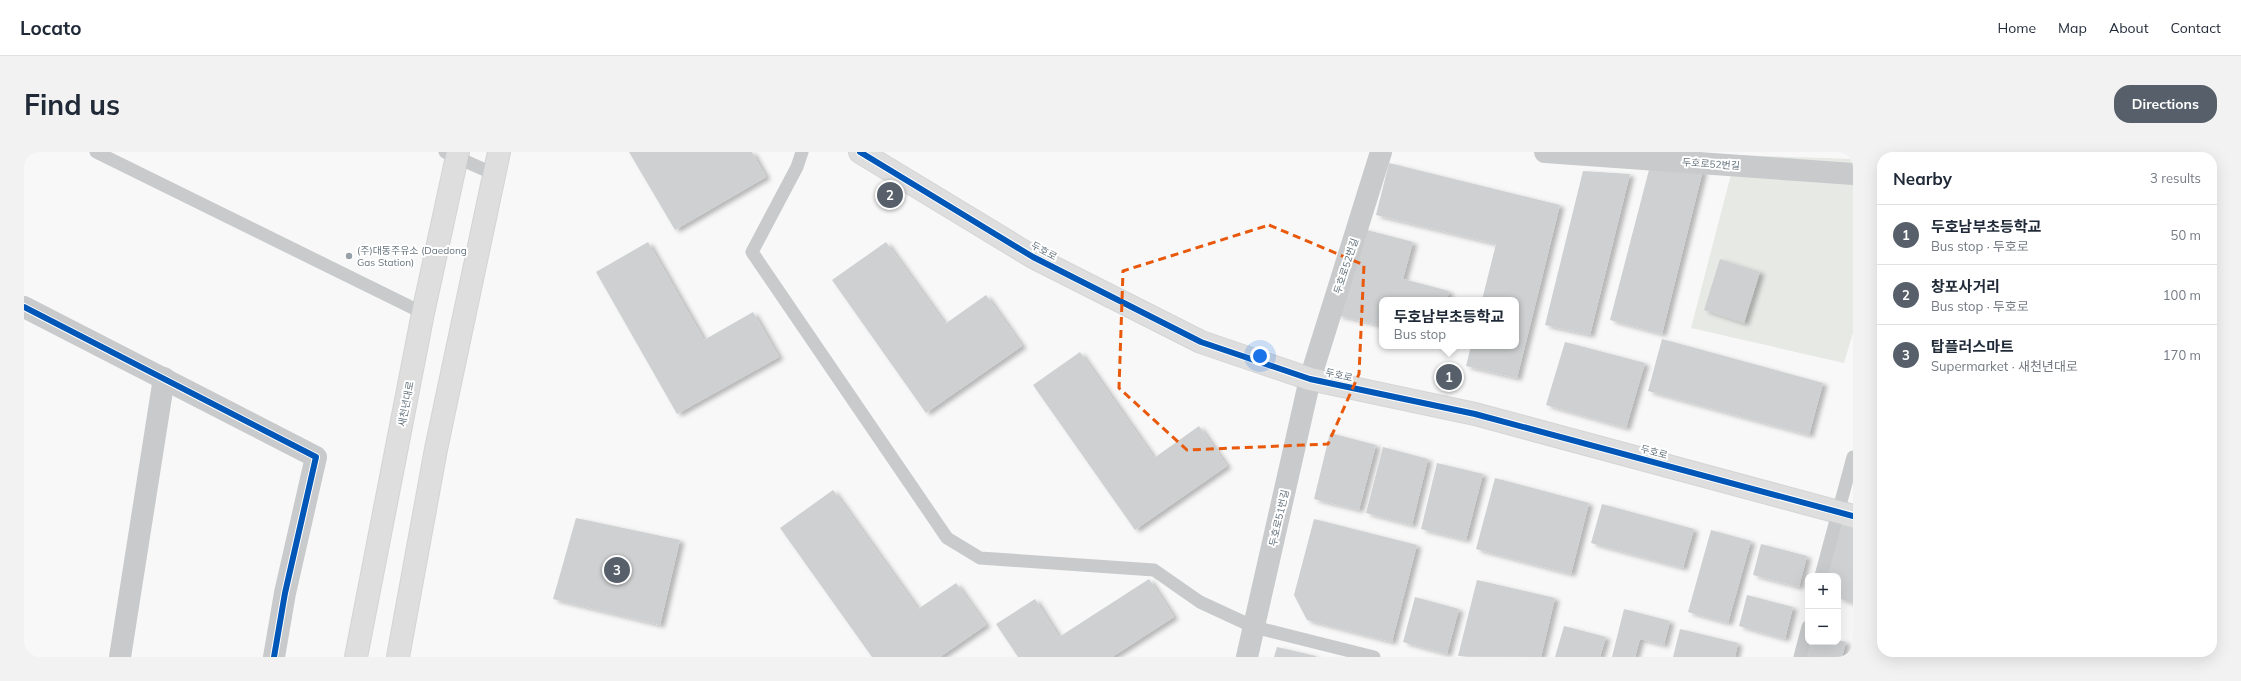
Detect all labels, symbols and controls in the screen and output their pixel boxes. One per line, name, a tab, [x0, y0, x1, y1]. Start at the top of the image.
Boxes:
text: Locato	[20, 16, 81, 40]
text: Home	[1997, 19, 2036, 37]
text: Map	[2058, 19, 2087, 37]
text: About	[2109, 19, 2149, 37]
text: Contact	[2171, 19, 2221, 37]
button: Directions	[2114, 85, 2217, 123]
text: Find us	[24, 87, 120, 122]
street label: 두호로52번길	[1682, 155, 1740, 173]
text: Nearby	[1893, 168, 1952, 189]
text: 3 results	[2150, 170, 2201, 186]
pin: 2	[877, 180, 903, 210]
text: 두호남부초등학교	[1931, 217, 2041, 236]
text: 1	[1902, 227, 1910, 243]
text: 50 m	[2171, 227, 2201, 243]
street label: 두호로52번길	[1331, 236, 1361, 296]
text: Bus stop · 두호로	[1931, 238, 2029, 254]
street label: 두호로	[1029, 239, 1059, 263]
place label: (주)대동주유소 (Daedong Gas Station)	[357, 244, 467, 269]
marker: (주)대동주유소 (Daedong Gas Station)	[344, 251, 354, 261]
text: 창포사거리	[1931, 277, 2000, 296]
text: 2	[1902, 287, 1910, 303]
text: 100 m	[2163, 287, 2201, 303]
popup	[1379, 297, 1519, 349]
text: Bus stop · 두호로	[1931, 298, 2029, 314]
text: 두호남부초등학교	[1394, 307, 1504, 326]
text: Bus stop	[1394, 326, 1446, 342]
text: 탑플러스마트	[1931, 337, 2014, 356]
your location	[1250, 346, 1270, 366]
text: 3	[1902, 347, 1910, 363]
text: 170 m	[2163, 347, 2201, 363]
text: Supermarket · 새천년대로	[1931, 358, 2078, 374]
pin: 1	[1436, 362, 1462, 392]
street label: 두호로	[1324, 366, 1354, 384]
street label: 새천년대로	[395, 380, 417, 428]
street label: 두호로	[1639, 442, 1669, 462]
street label: 두호로51번길	[1266, 488, 1292, 548]
pin: 3	[604, 555, 630, 585]
map controls	[1805, 573, 1841, 645]
button: +	[1805, 573, 1841, 609]
button: −	[1805, 609, 1841, 645]

